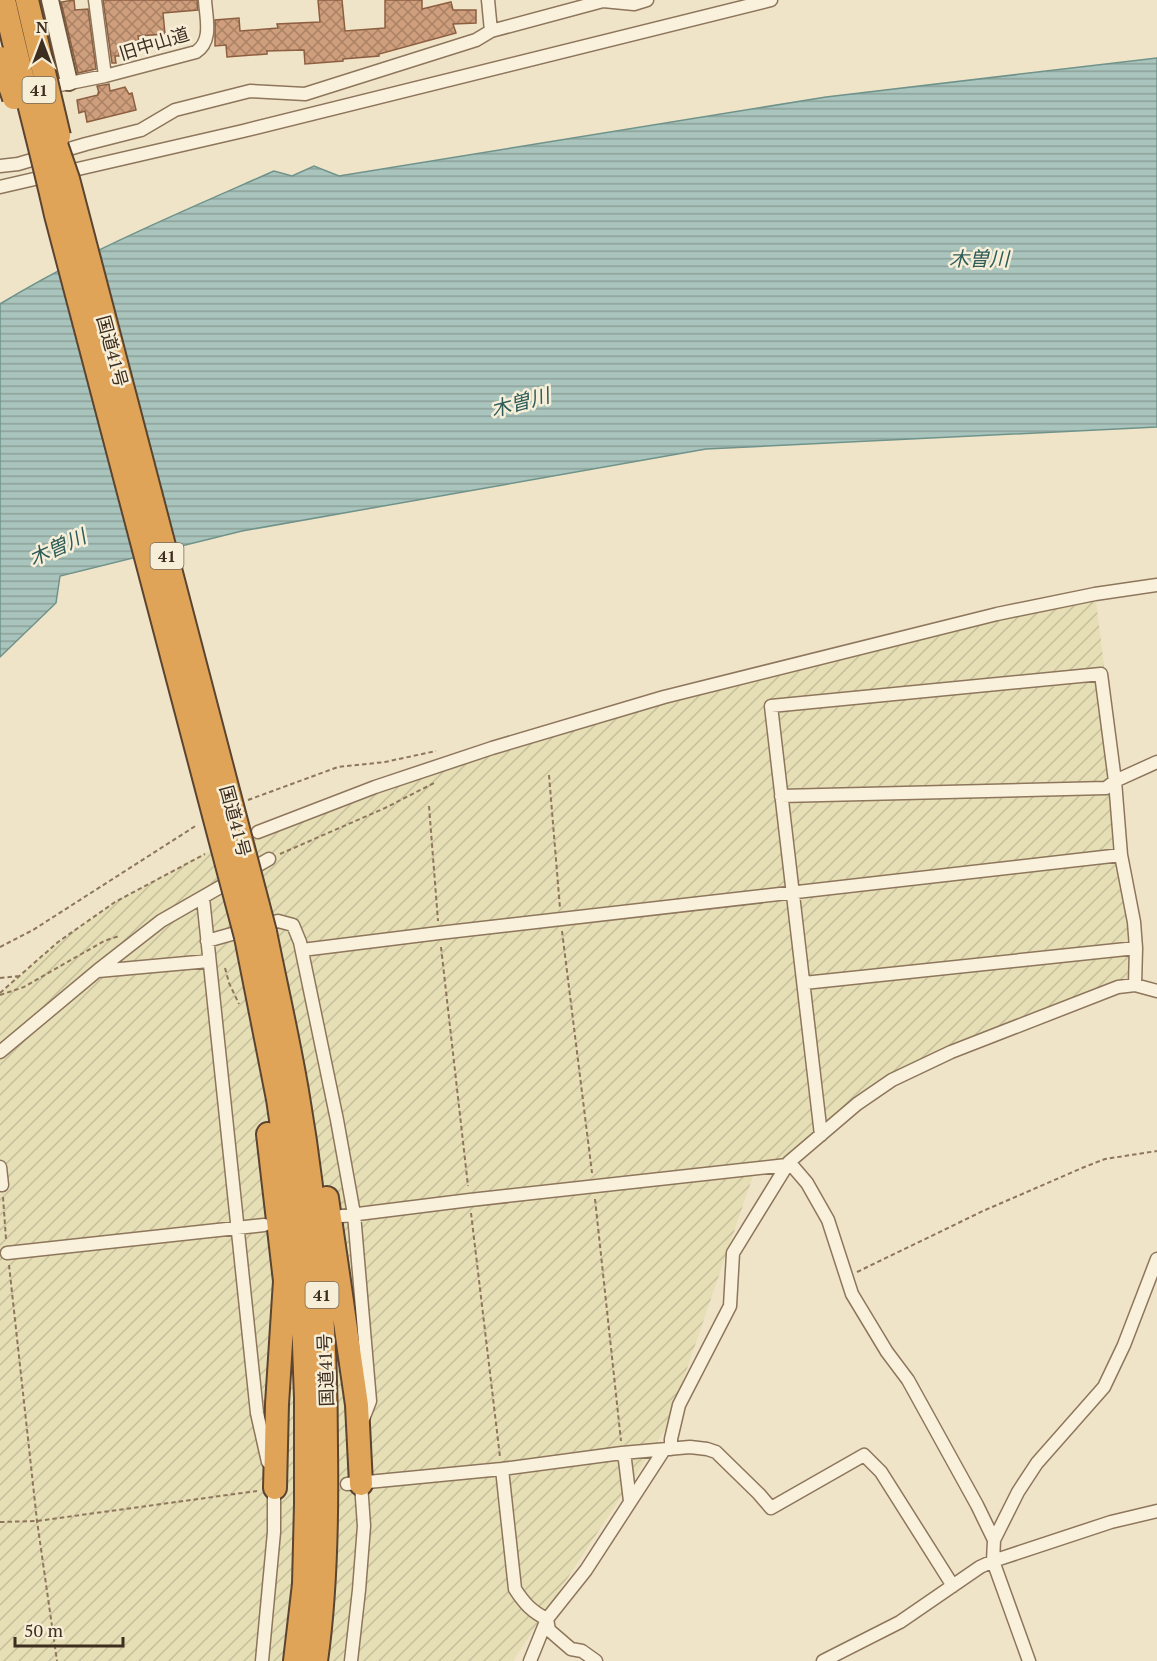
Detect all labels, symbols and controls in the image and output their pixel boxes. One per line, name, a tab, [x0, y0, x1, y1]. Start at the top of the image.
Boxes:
north arrow	[12, 12, 72, 72]
text: N	[36, 16, 48, 38]
street label: 旧中山道	[116, 21, 192, 65]
road number: 41	[22, 77, 56, 103]
water label: 木曽川	[949, 245, 1011, 272]
street label: 国道41号	[92, 313, 134, 389]
water label: 木曽川	[488, 381, 554, 423]
water label: 木曽川	[24, 522, 92, 572]
road number: 41	[150, 543, 184, 569]
street label: 国道41号	[215, 783, 257, 859]
road number: 41	[306, 1282, 338, 1308]
street label: 国道41号	[312, 1333, 338, 1407]
scale bar	[15, 1610, 123, 1648]
text: 50 m	[24, 1618, 64, 1642]

